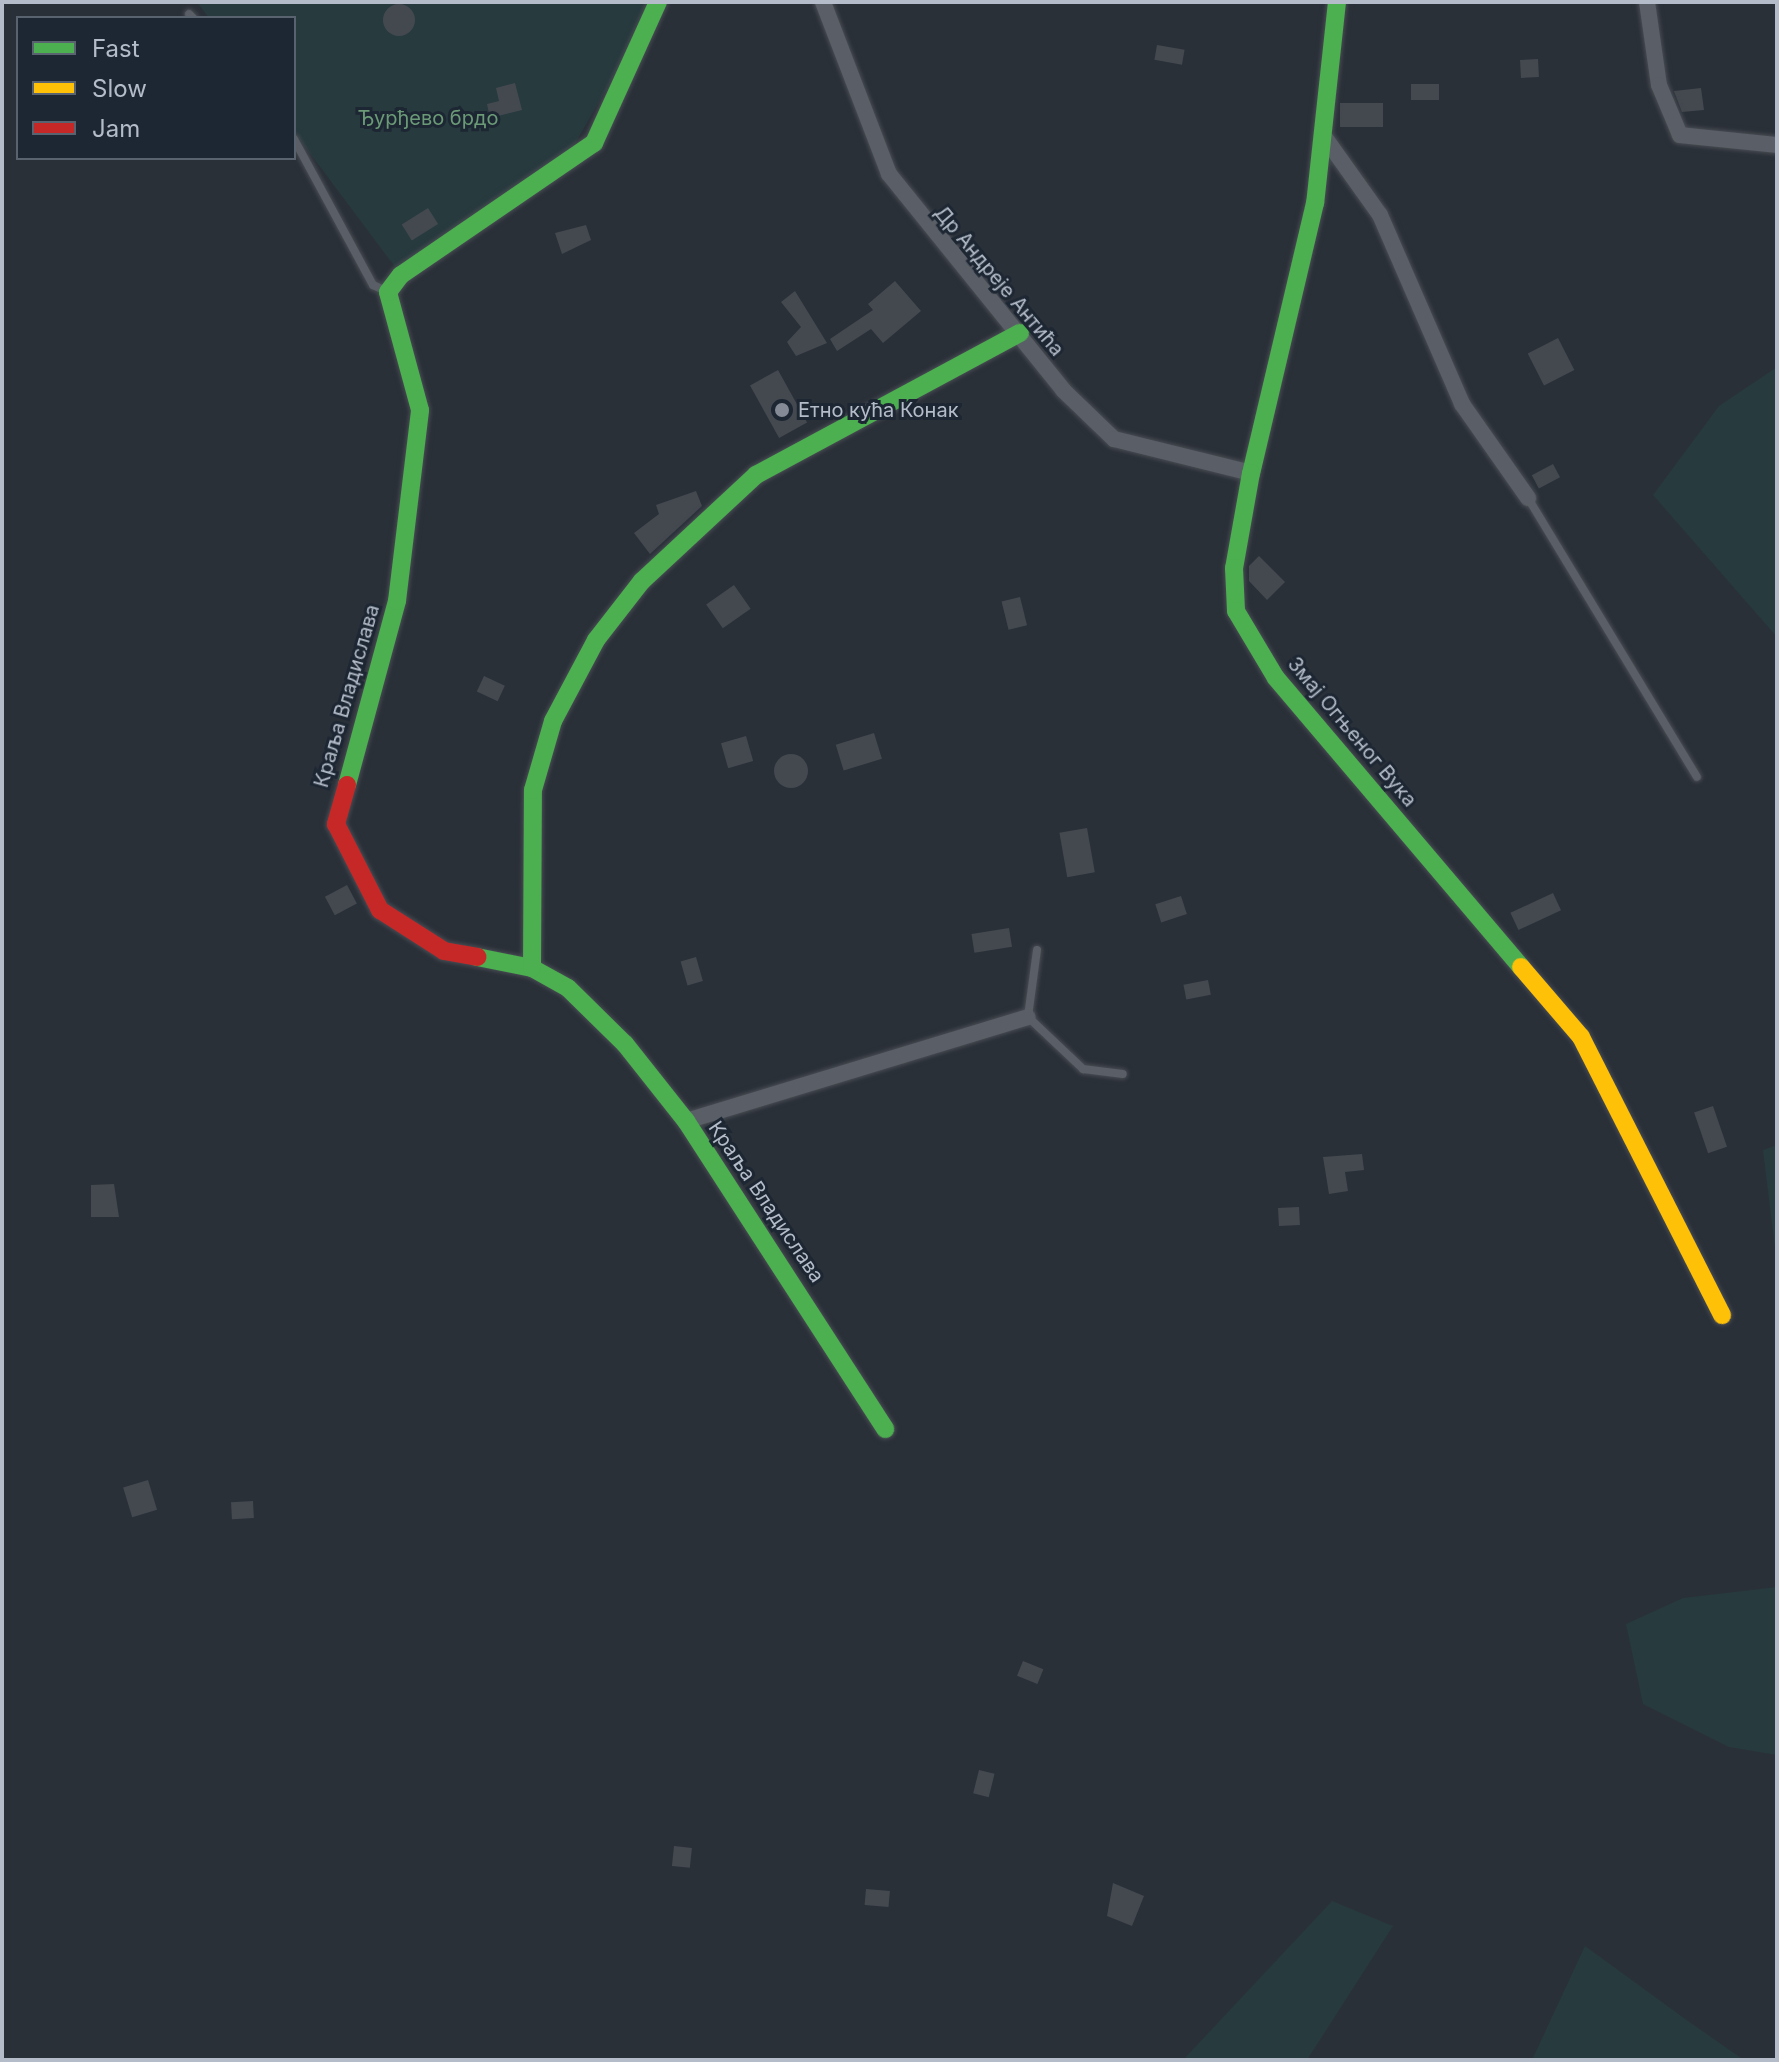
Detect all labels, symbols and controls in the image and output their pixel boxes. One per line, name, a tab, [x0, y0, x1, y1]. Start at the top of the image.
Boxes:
legend	[16, 16, 296, 160]
text: Fast	[92, 34, 140, 63]
text: Slow	[92, 74, 147, 103]
park label: Ђурђево брдо	[358, 106, 498, 130]
text: Jam	[92, 114, 140, 143]
street label: Др Андреје Антића	[929, 201, 1069, 361]
place label: Етно кућа Конак	[798, 398, 958, 422]
marker: Етно кућа Конак	[773, 401, 791, 419]
street label: Краља Владислава	[309, 602, 385, 790]
street label: Змај Огњеног Вука	[1282, 652, 1422, 812]
street label: Краља Владислава	[703, 1117, 829, 1287]

